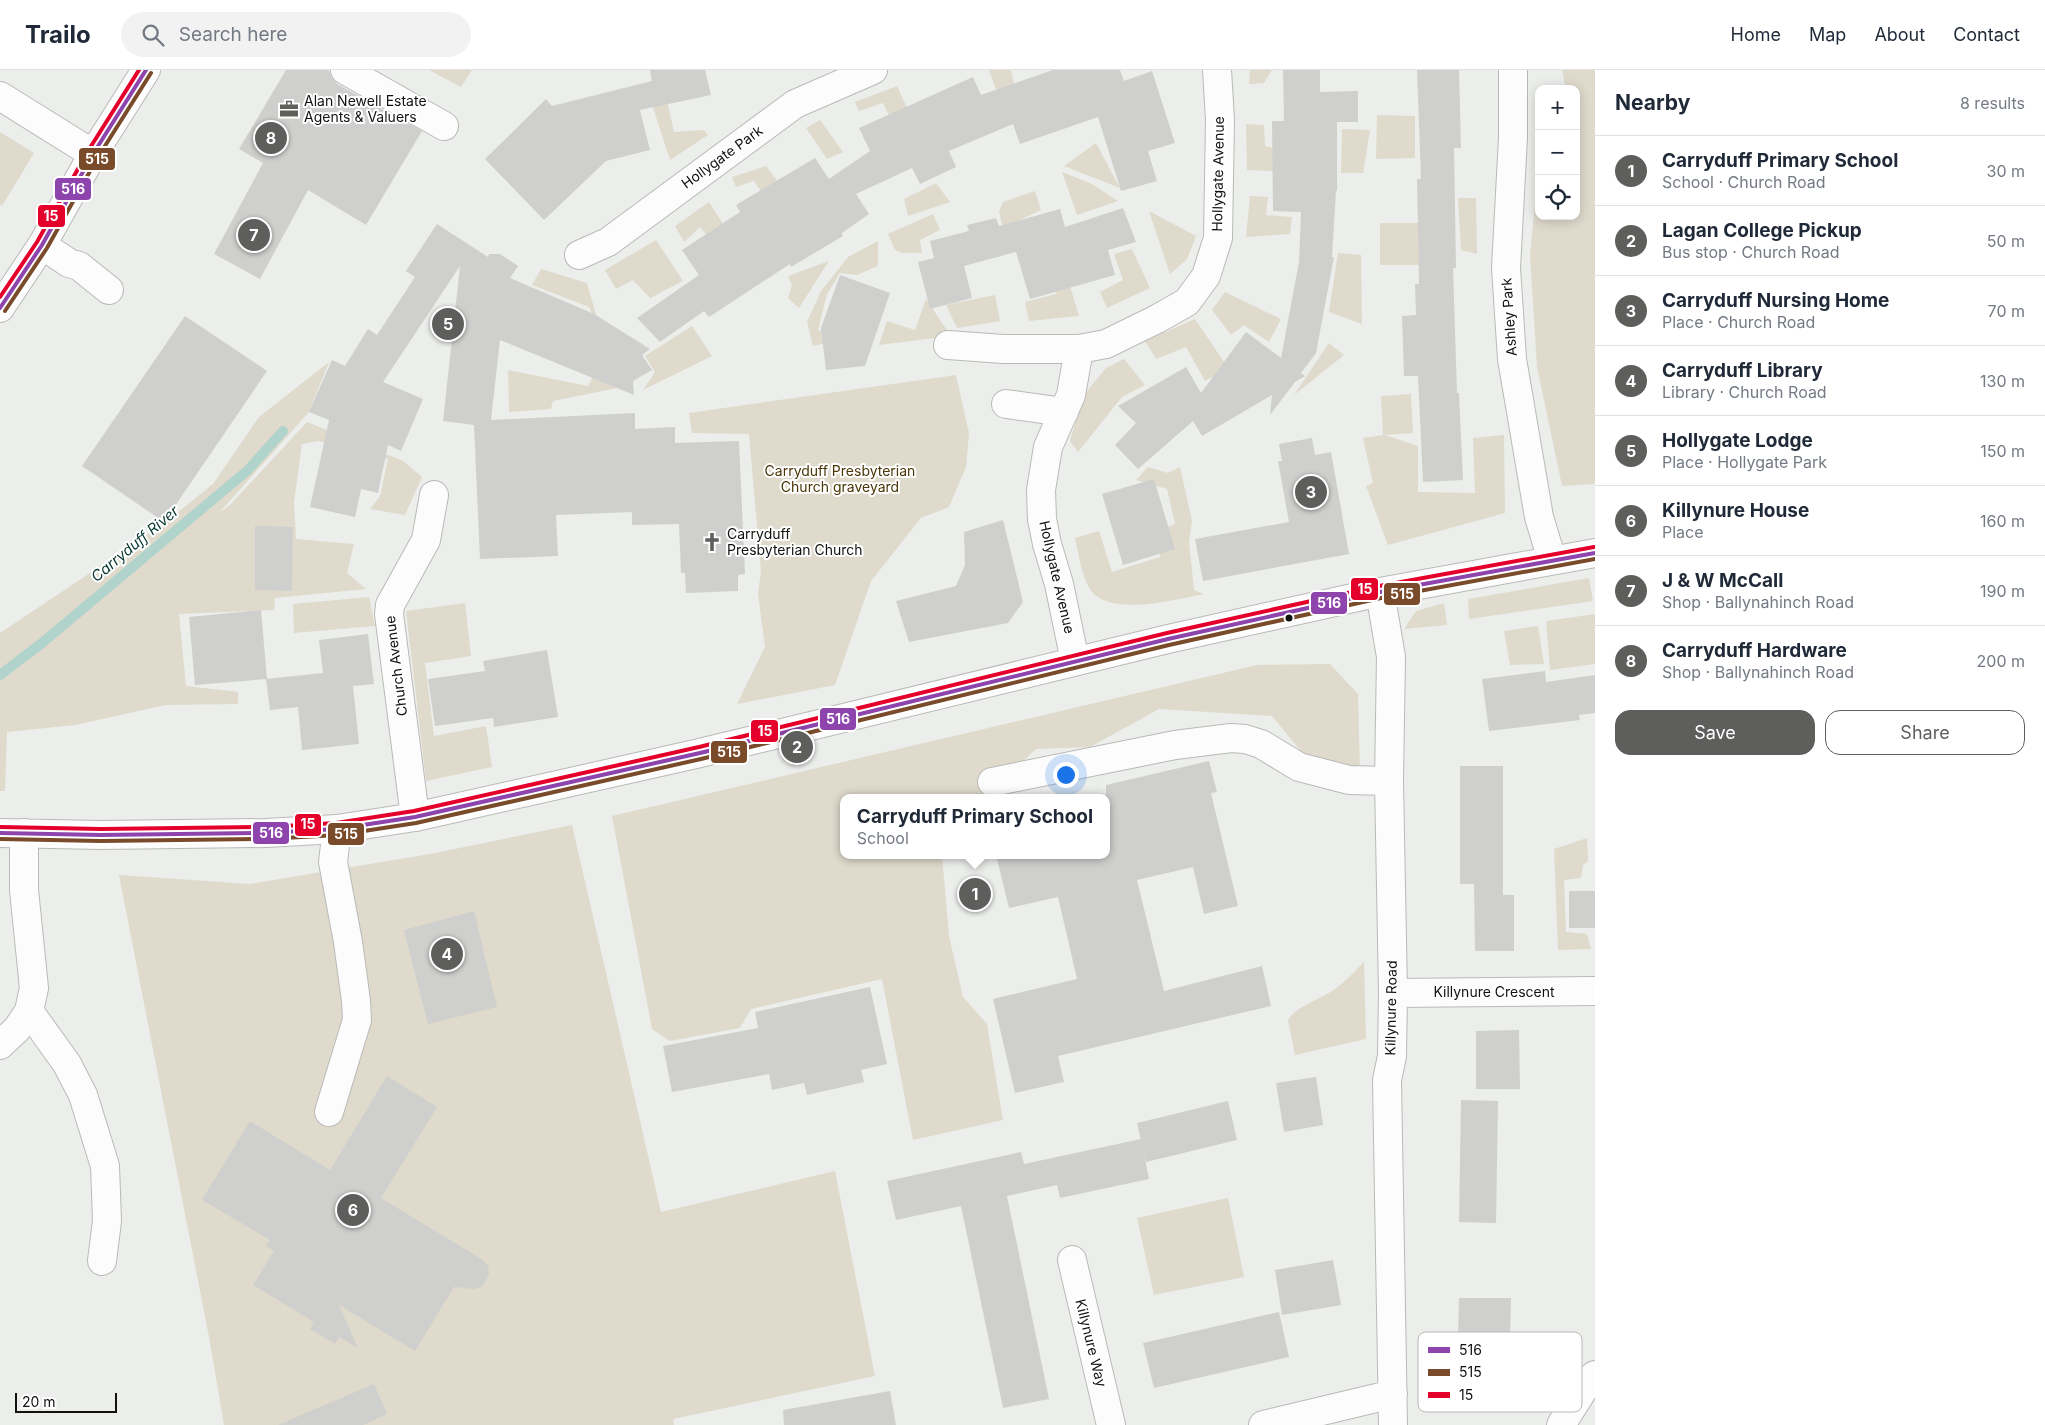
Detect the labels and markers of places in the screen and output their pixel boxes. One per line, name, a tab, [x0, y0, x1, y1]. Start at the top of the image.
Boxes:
place label: Alan Newell Estate Agents & Valuers	[304, 92, 427, 125]
office icon: Alan Newell Estate Agents & Valuers	[278, 98, 300, 120]
pin: 8	[255, 119, 287, 157]
pin: 7	[238, 216, 270, 254]
pin: 5	[432, 305, 464, 343]
pin: 3	[1295, 473, 1327, 511]
place label: Carryduff Presbyterian Church	[727, 525, 863, 558]
church icon: Carryduff Presbyterian Church	[701, 531, 723, 553]
unlabelled marker	[1284, 613, 1294, 623]
pin: 2	[781, 728, 813, 766]
pin: 1	[959, 875, 991, 913]
pin: 4	[431, 935, 463, 973]
pin: 6	[337, 1191, 369, 1229]

